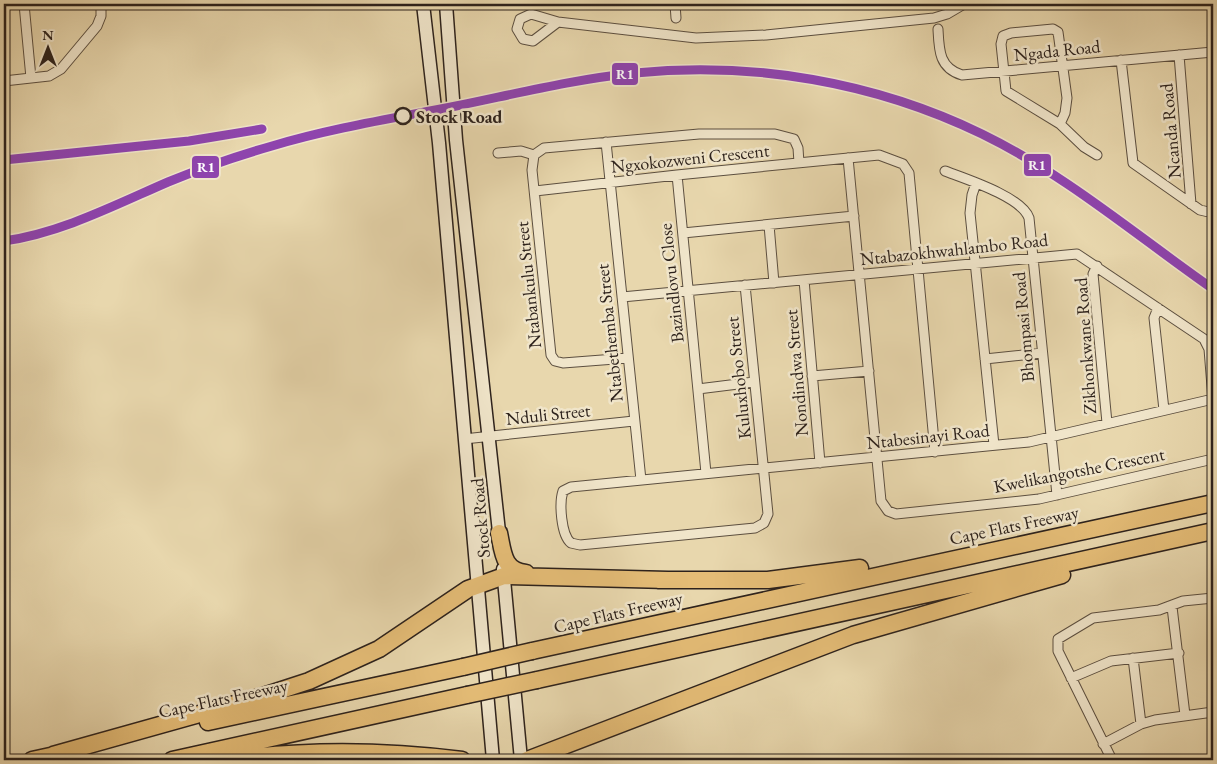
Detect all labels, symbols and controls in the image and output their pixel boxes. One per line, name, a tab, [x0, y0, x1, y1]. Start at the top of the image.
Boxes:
north arrow	[22, 22, 72, 72]
text: N	[42, 26, 54, 44]
street label: Ngada Road	[1013, 34, 1102, 66]
line badge: R1	[611, 62, 639, 86]
text: R1	[616, 65, 634, 83]
street label: Ncanda Road	[1154, 82, 1186, 180]
place label: Stock Road	[416, 105, 503, 128]
marker: Stock Road	[394, 107, 412, 125]
street label: Ngxokozweni Crescent	[610, 138, 771, 178]
line badge: R1	[1023, 153, 1052, 177]
line badge: R1	[191, 155, 220, 179]
text: R1	[1028, 156, 1046, 174]
text: R1	[197, 158, 215, 176]
street label: Ntabankulu Street	[510, 220, 546, 350]
street label: Bazindlovu Close	[653, 222, 689, 344]
street label: Ntabazokhwahlambo Road	[859, 228, 1050, 270]
street label: Ntabethemba Street	[590, 263, 628, 403]
street label: Bhompasi Road	[1007, 270, 1039, 383]
street label: Zikhonkwane Road	[1069, 276, 1101, 415]
street label: Nondindwa Street	[779, 308, 813, 437]
street label: Kuluxhobo Street	[720, 315, 756, 440]
street label: Nduli Street	[505, 398, 592, 430]
street label: Ntabesinayi Road	[865, 418, 992, 454]
street label: Kwelikangotshe Crescent	[991, 442, 1167, 498]
street label: Stock Road	[465, 476, 495, 559]
street label: Cape Flats Freeway	[947, 500, 1081, 550]
street label: Cape Flats Freeway	[551, 586, 685, 638]
street label: Cape Flats Freeway	[156, 673, 290, 723]

